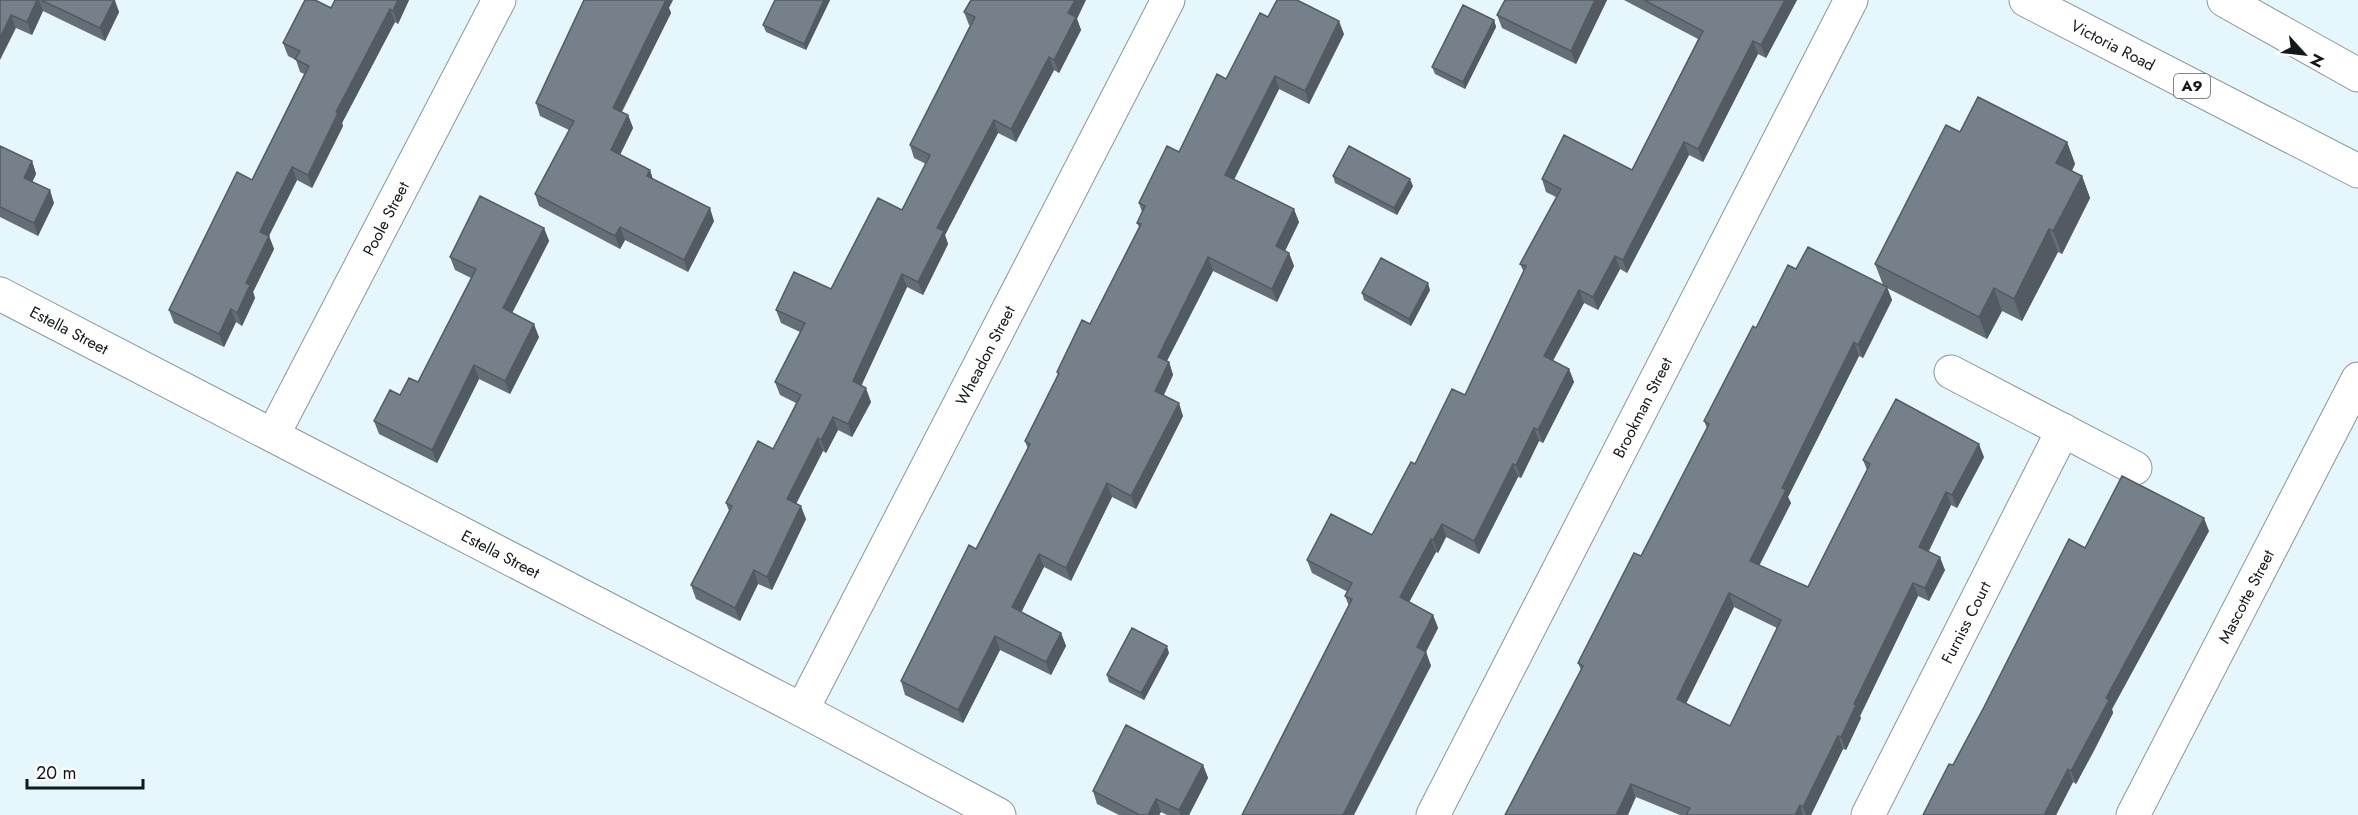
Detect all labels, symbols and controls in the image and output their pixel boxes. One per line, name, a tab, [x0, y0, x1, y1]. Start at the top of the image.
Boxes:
street label: Victoria Road	[2067, 14, 2159, 76]
north arrow	[2274, 24, 2334, 84]
text: N	[2304, 50, 2330, 71]
road number: A9	[2174, 74, 2210, 98]
street label: Poole Street	[357, 177, 414, 260]
street label: Estella Street	[26, 300, 113, 360]
street label: Wheadon Street	[950, 301, 1020, 409]
street label: Brookman Street	[1607, 353, 1677, 462]
street label: Estella Street	[457, 524, 544, 584]
street label: Mascotte Street	[2212, 545, 2280, 647]
street label: Furniss Court	[1935, 577, 1996, 667]
scale bar	[27, 752, 142, 790]
text: 20 m	[36, 760, 76, 786]

